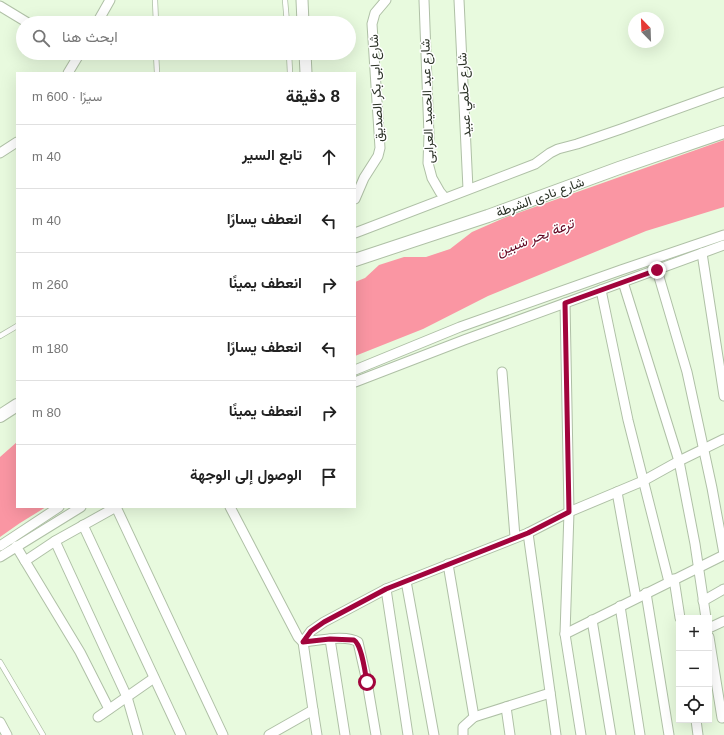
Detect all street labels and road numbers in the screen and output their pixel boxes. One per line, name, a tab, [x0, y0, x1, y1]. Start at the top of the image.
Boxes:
street label: شارع ابى بكر الصديق	[366, 34, 388, 142]
street label: شارع عبد الحميد العرابى	[417, 38, 439, 164]
street label: شارع حلمي عبيد	[454, 52, 477, 138]
street label: شارع نادى الشرطة	[494, 174, 587, 222]

